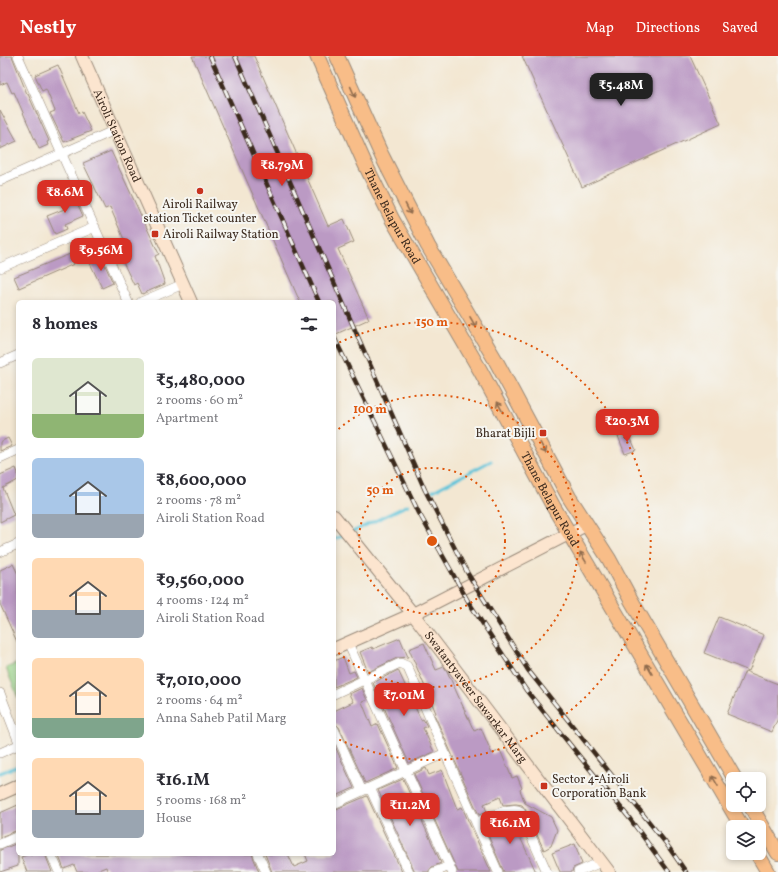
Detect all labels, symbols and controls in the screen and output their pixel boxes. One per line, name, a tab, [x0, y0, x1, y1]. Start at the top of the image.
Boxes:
text: Nestly	[20, 15, 76, 41]
text: Map	[586, 19, 614, 38]
text: Directions	[636, 19, 700, 38]
text: Saved	[722, 19, 758, 38]
pin: ₹5.48M	[588, 73, 654, 107]
text: ₹5.48M	[599, 77, 643, 95]
one-way arrow	[350, 85, 357, 97]
street label: Airoli Station Road	[89, 87, 144, 185]
pin: ₹8.79M	[249, 153, 315, 187]
text: ₹8.79M	[260, 157, 304, 175]
street label: Thane Belapur Road	[359, 166, 424, 267]
pin: ₹8.6M	[37, 180, 93, 214]
text: ₹8.6M	[46, 184, 84, 202]
marker: Airoli Railway station Ticket counter	[195, 186, 205, 196]
place label: Airoli Railway station Ticket counter	[144, 197, 256, 227]
one-way arrow	[405, 203, 412, 215]
place label: Airoli Railway Station	[163, 227, 279, 243]
marker: Airoli Railway Station	[150, 229, 160, 239]
pin: ₹9.56M	[68, 238, 134, 272]
text: ₹9.56M	[79, 242, 123, 260]
text: 8 homes	[32, 313, 98, 336]
icon: filters	[298, 313, 320, 335]
text: 150 m	[416, 315, 448, 331]
one-way arrow	[470, 316, 478, 328]
text: ₹5,480,000	[156, 369, 245, 392]
icon: home	[64, 374, 112, 422]
text: 2 rooms · 60 m²	[156, 392, 243, 410]
one-way arrow	[496, 401, 503, 413]
text: 100 m	[353, 402, 387, 418]
pin: ₹20.3M	[594, 409, 660, 443]
text: Apartment	[156, 410, 219, 428]
text: ₹20.3M	[605, 413, 649, 431]
place label: Bharat Bijli	[475, 426, 535, 442]
marker: Bharat Bijli	[538, 428, 548, 438]
one-way arrow	[539, 442, 547, 454]
street label: Thane Belapur Road	[516, 449, 582, 550]
text: ₹8,600,000	[156, 469, 246, 492]
icon: home	[64, 474, 112, 522]
text: 50 m	[366, 483, 394, 499]
text: 2 rooms · 78 m²	[156, 492, 241, 510]
text: Airoli Station Road	[156, 510, 265, 528]
centre of rings	[425, 534, 439, 548]
one-way arrow	[579, 551, 587, 563]
text: ₹9,560,000	[156, 569, 244, 592]
icon: home	[64, 574, 112, 622]
text: 4 rooms · 124 m²	[156, 592, 249, 610]
text: Airoli Station Road	[156, 610, 265, 628]
street label: Swatantyaveer Sawarkar Marg	[420, 628, 530, 767]
one-way arrow	[645, 663, 653, 675]
text: ₹7,010,000	[156, 669, 241, 692]
icon: home	[64, 674, 112, 722]
pin: ₹7.01M	[371, 683, 437, 717]
text: ₹7.01M	[383, 687, 425, 705]
text: 2 rooms · 64 m²	[156, 692, 243, 710]
text: Anna Saheb Patil Marg	[156, 710, 286, 728]
text: ₹16.1M	[156, 769, 210, 792]
place label: Sector 4-Airoli Corporation Bank	[552, 772, 647, 802]
map controls	[726, 772, 766, 860]
button: locate	[726, 772, 766, 812]
icon: home	[64, 774, 112, 822]
one-way arrow	[710, 775, 718, 787]
marker: Sector 4-Airoli Corporation Bank	[539, 781, 549, 791]
text: 5 rooms · 168 m²	[156, 792, 246, 810]
pin: ₹11.2M	[377, 793, 443, 827]
text: ₹11.2M	[390, 797, 430, 815]
text: House	[156, 810, 192, 828]
pin: ₹16.1M	[477, 811, 543, 845]
text: ₹16.1M	[489, 815, 531, 833]
button: layers	[726, 820, 766, 860]

